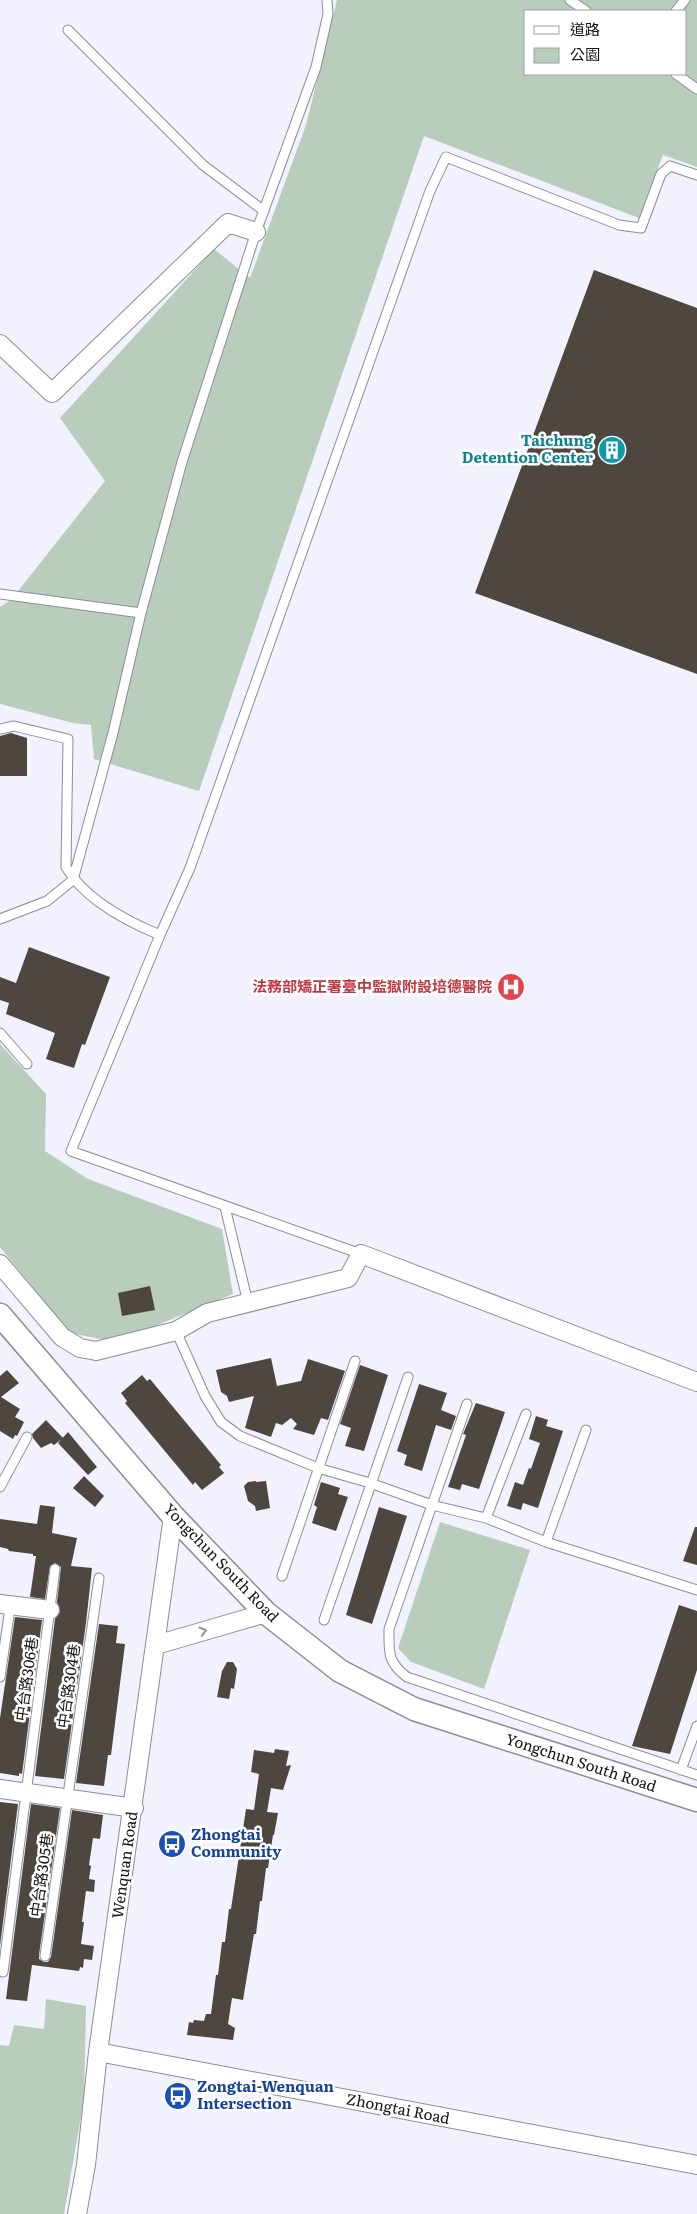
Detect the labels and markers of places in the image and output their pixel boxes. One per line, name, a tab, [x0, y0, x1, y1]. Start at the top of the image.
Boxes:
place label: Taichung Detention Center	[462, 428, 594, 468]
building icon: Taichung Detention Center	[597, 435, 627, 465]
hospital icon: 法務部矯正署臺中監獄附設培德醫院	[496, 972, 526, 1002]
place label: 法務部矯正署臺中監獄附設培德醫院	[252, 974, 492, 997]
place label: Zhongtai Community	[191, 1822, 282, 1862]
bus stop icon: Zhongtai Community	[157, 1829, 187, 1859]
place label: Zongtai-Wenquan Intersection	[197, 2074, 334, 2114]
bus stop icon: Zongtai-Wenquan Intersection	[163, 2081, 193, 2111]

